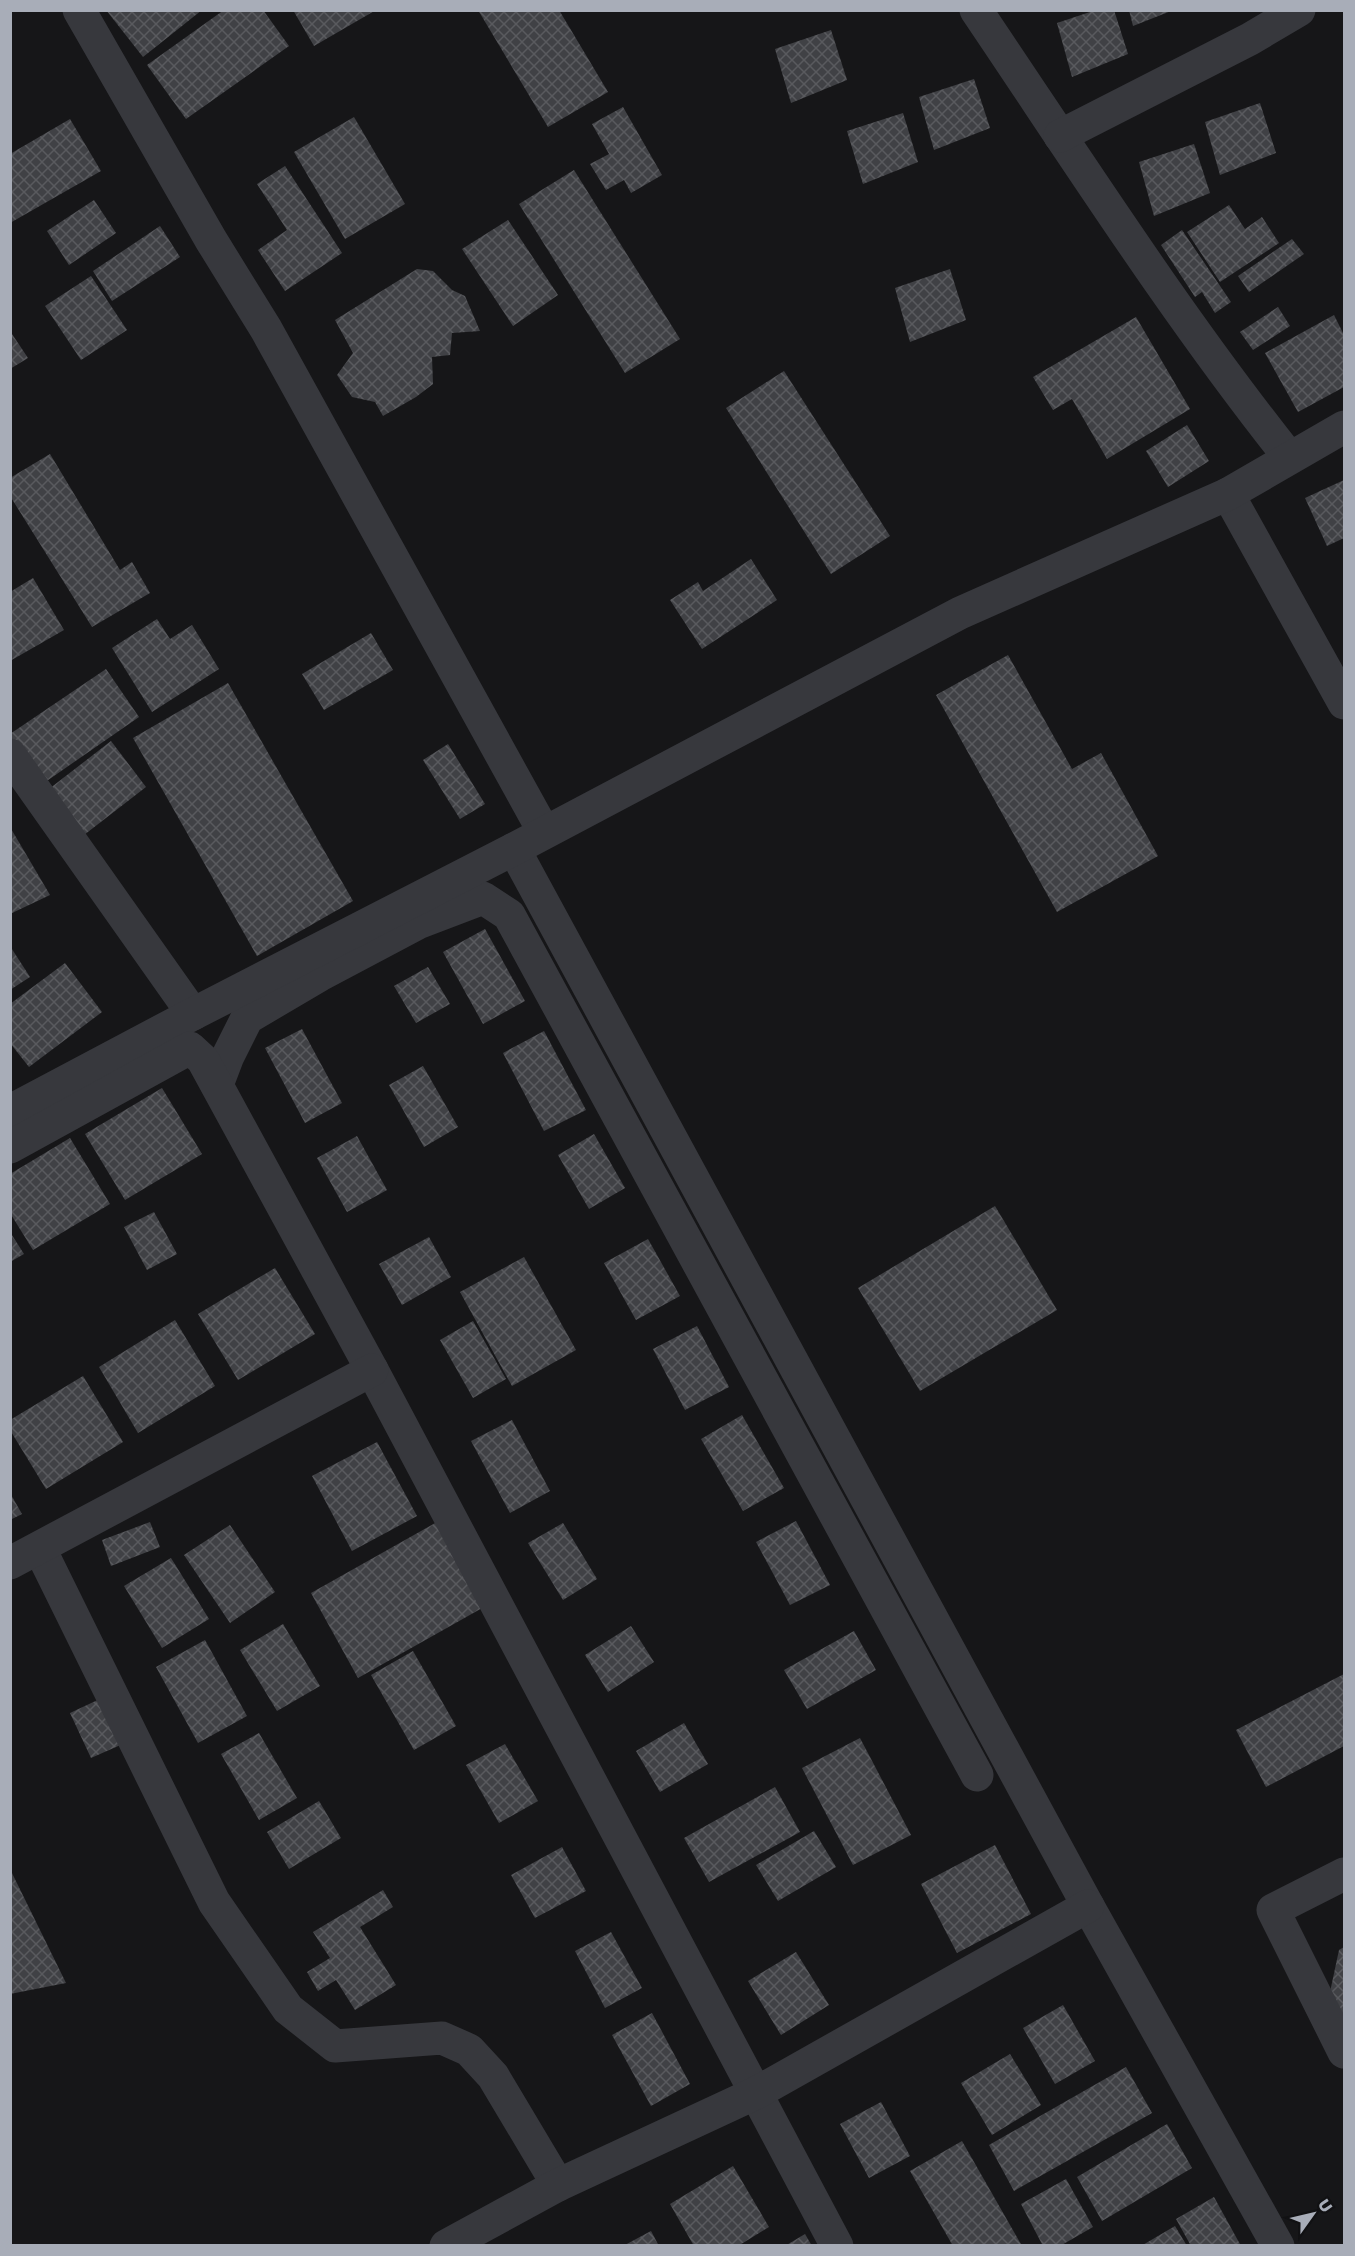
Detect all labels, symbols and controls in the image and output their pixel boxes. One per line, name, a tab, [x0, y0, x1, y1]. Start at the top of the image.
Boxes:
north arrow	[1283, 2184, 1343, 2244]
text: U	[1314, 2195, 1337, 2216]

